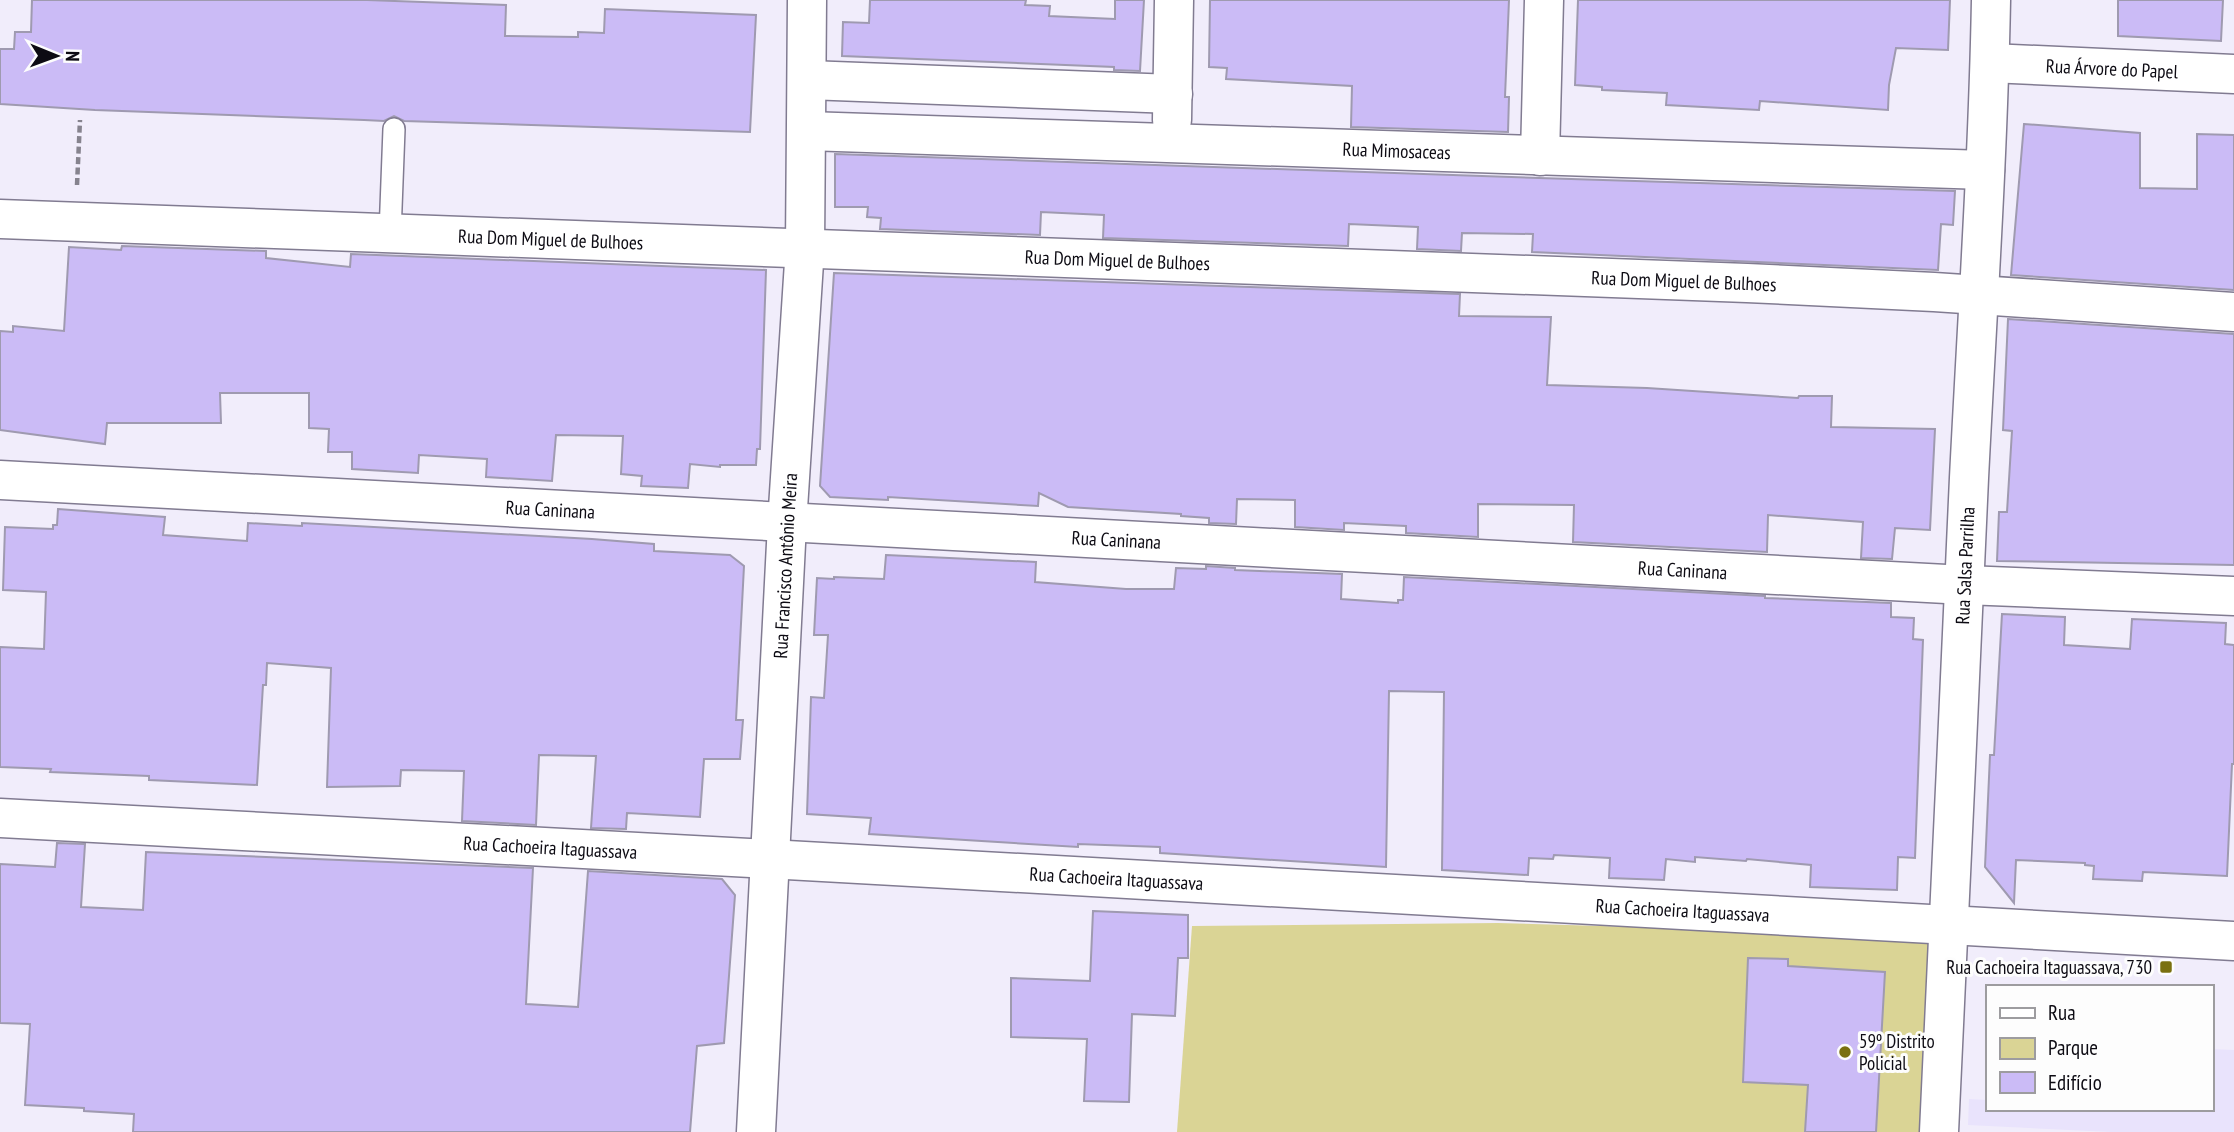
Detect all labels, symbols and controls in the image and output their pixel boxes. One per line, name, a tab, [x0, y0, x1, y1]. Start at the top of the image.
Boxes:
north arrow	[21, 21, 91, 91]
text: N	[61, 51, 85, 62]
street label: Rua Árvore do Papel	[2045, 54, 2179, 83]
street label: Rua Mimosaceas	[1342, 137, 1451, 164]
street label: Rua Dom Miguel de Bulhoes	[458, 224, 644, 255]
street label: Rua Dom Miguel de Bulhoes	[1024, 245, 1210, 275]
street label: Rua Dom Miguel de Bulhoes	[1591, 265, 1777, 296]
street label: Rua Francisco Antônio Meira	[768, 472, 802, 659]
street label: Rua Caninana	[505, 495, 596, 524]
street label: Rua Salsa Parrilha	[1950, 506, 1980, 625]
street label: Rua Caninana	[1071, 525, 1162, 554]
street label: Rua Caninana	[1637, 556, 1728, 584]
street label: Rua Cachoeira Itaguassava	[463, 831, 638, 864]
street label: Rua Cachoeira Itaguassava	[1029, 862, 1204, 895]
street label: Rua Cachoeira Itaguassava	[1595, 893, 1770, 927]
place label: Rua Cachoeira Itaguassava, 730	[1946, 955, 2152, 979]
marker: Rua Cachoeira Itaguassava, 730	[2158, 959, 2174, 975]
legend	[1986, 985, 2213, 1111]
text: Rua	[2048, 999, 2076, 1026]
place label: 59º Distrito Policial	[1859, 1029, 1935, 1075]
text: Parque	[2048, 1034, 2098, 1061]
marker: 59º Distrito Policial	[1837, 1044, 1853, 1060]
text: Edifício	[2048, 1069, 2102, 1096]

